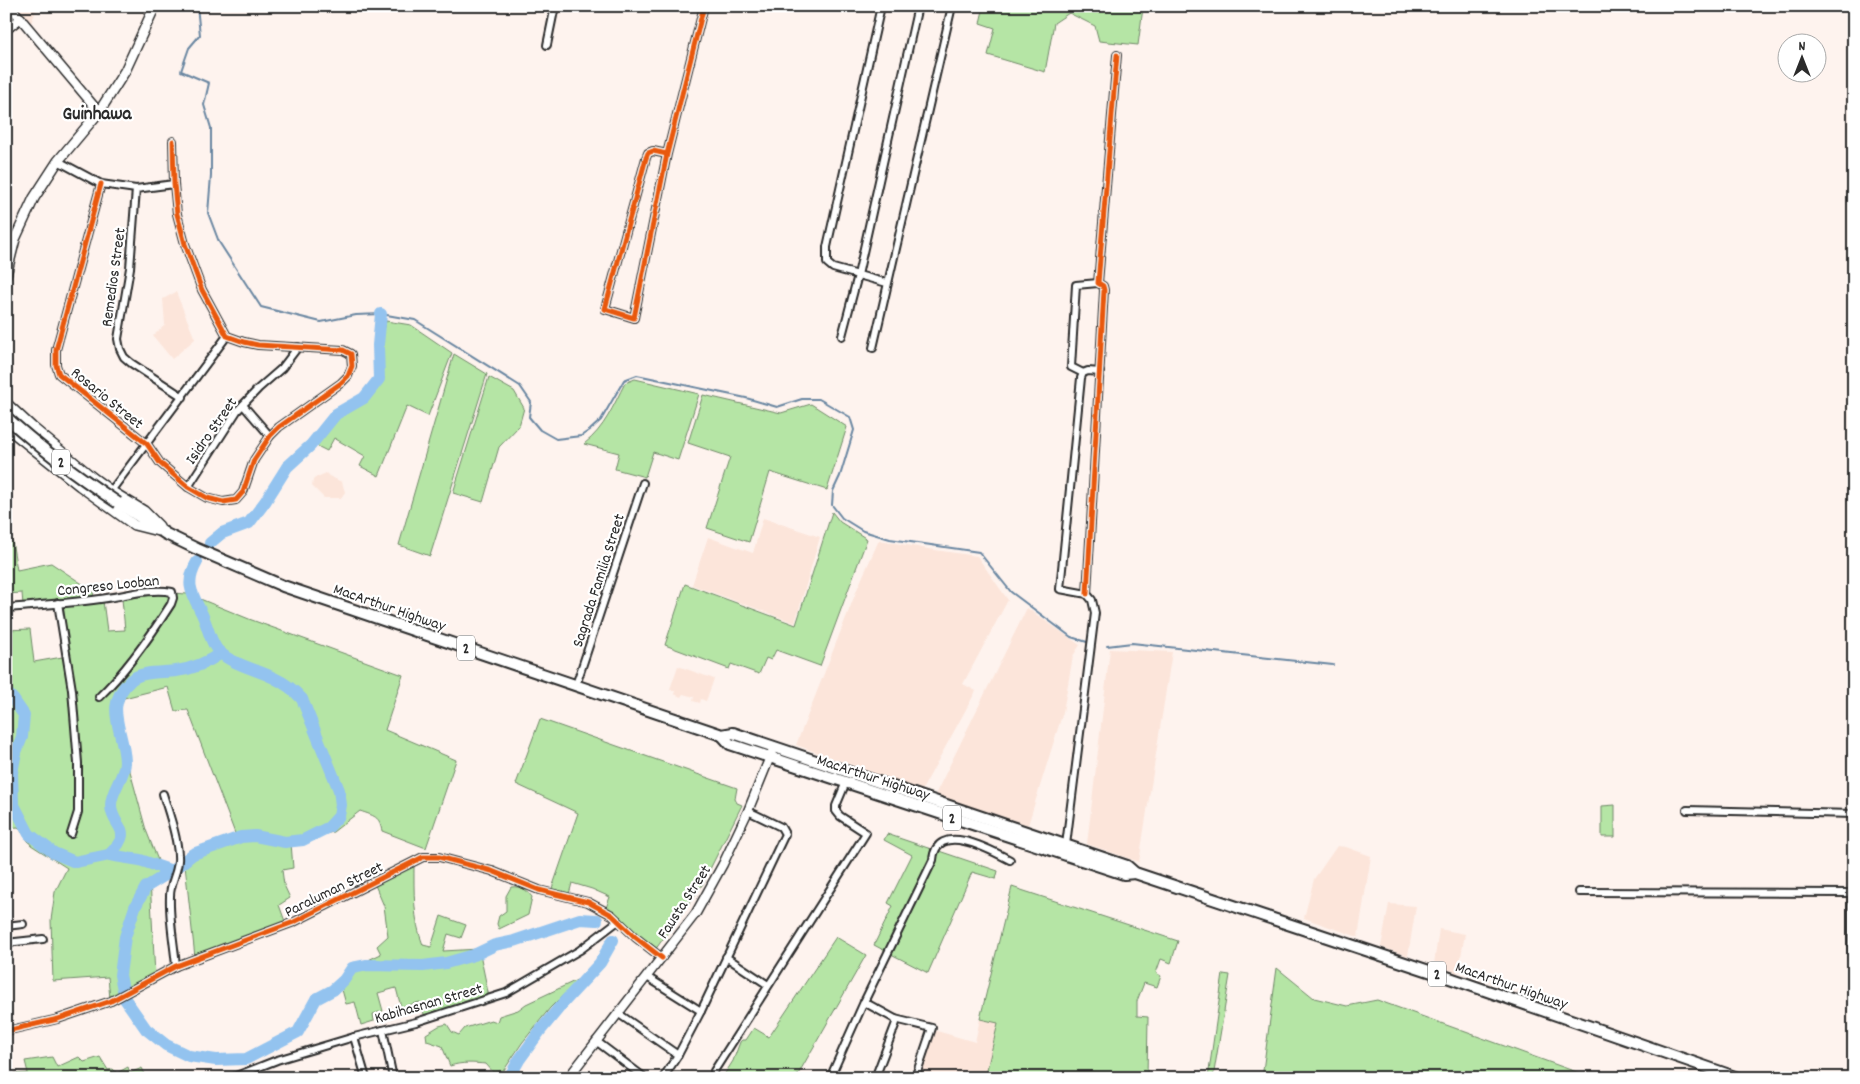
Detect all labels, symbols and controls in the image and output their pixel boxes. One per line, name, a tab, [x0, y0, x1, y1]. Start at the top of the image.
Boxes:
north arrow	[1778, 32, 1828, 82]
text: N	[1799, 37, 1806, 57]
district label: Guinhawa	[63, 102, 132, 129]
street label: Remedios Street	[96, 226, 133, 328]
street label: Rosario Street	[65, 362, 148, 436]
street label: Isidro Street	[180, 393, 244, 470]
road number: 2	[52, 450, 70, 474]
street label: Sagrada Familia Street	[567, 511, 632, 650]
street label: Congreso Looban	[56, 570, 160, 603]
street label: MacArthur Highway	[330, 578, 449, 639]
road number: 2	[457, 636, 475, 660]
street label: MacArthur Highway	[814, 749, 933, 808]
road number: 2	[943, 806, 961, 830]
street label: Paraluman Street	[281, 856, 387, 924]
street label: Fausta Street	[653, 861, 718, 944]
street label: MacArthur Highway	[1452, 956, 1571, 1017]
road number: 2	[1428, 962, 1446, 986]
street label: Kabihasnan Street	[372, 978, 485, 1031]

